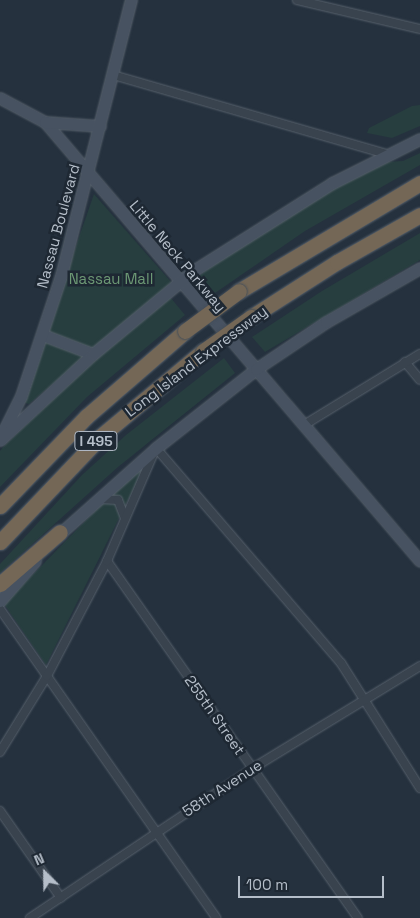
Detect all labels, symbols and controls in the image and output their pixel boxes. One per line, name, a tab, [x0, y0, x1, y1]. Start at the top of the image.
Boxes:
street label: Nassau Boulevard	[33, 162, 83, 290]
street label: Little Neck Parkway	[126, 196, 230, 316]
park label: Nassau Mall	[69, 270, 153, 288]
street label: Long Island Expressway	[121, 302, 271, 420]
road number: I 495	[74, 430, 118, 452]
street label: 255th Street	[181, 672, 249, 758]
street label: 58th Avenue	[179, 756, 265, 820]
north arrow	[20, 848, 70, 898]
text: N	[31, 849, 47, 869]
scale bar	[240, 866, 386, 898]
text: 100 m	[246, 875, 288, 894]

